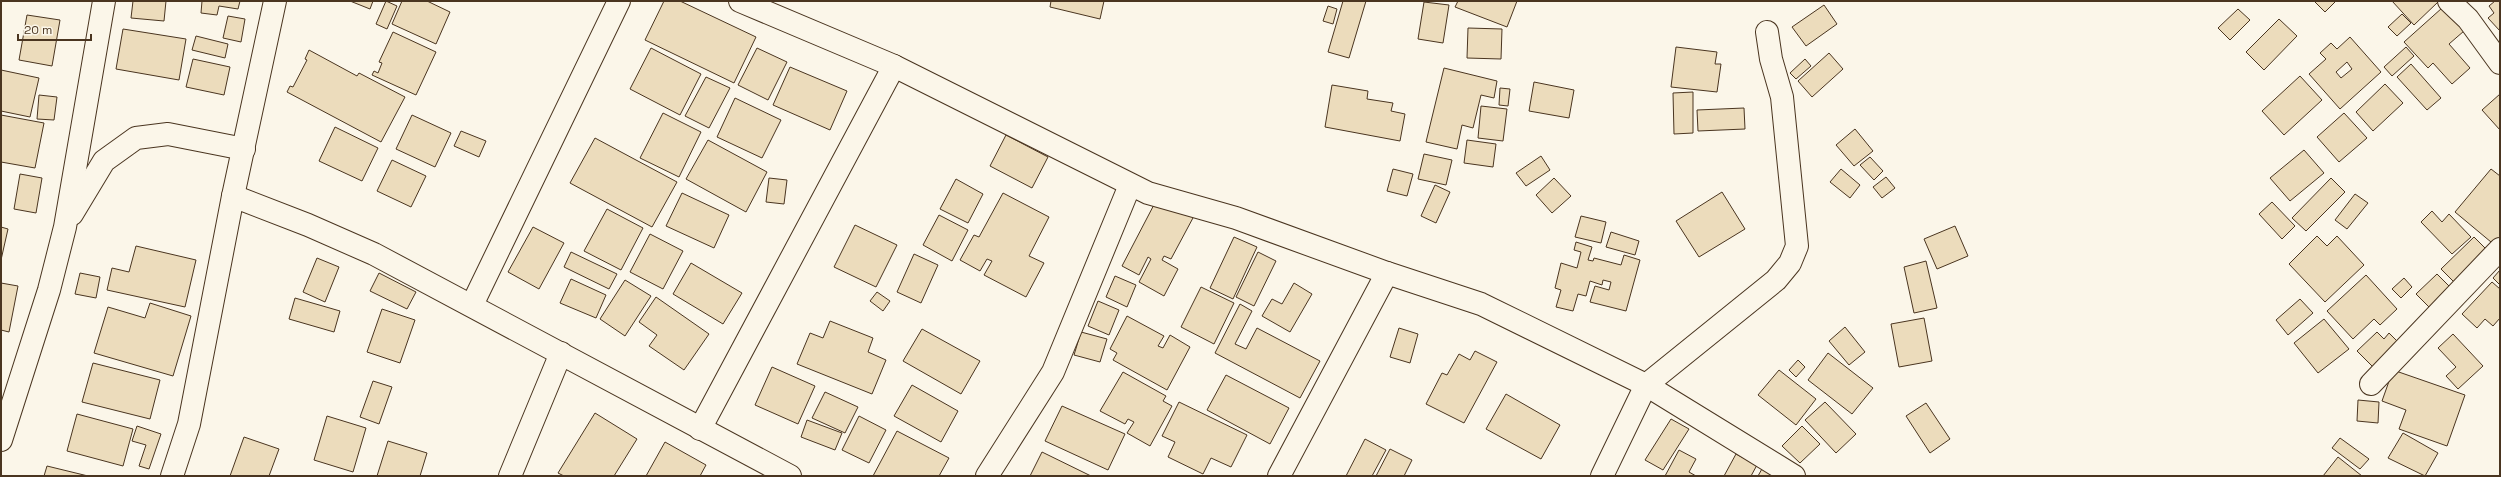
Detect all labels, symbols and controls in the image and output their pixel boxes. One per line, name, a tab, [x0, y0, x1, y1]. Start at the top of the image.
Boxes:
scale bar	[18, 16, 91, 42]
text: 20 m	[24, 22, 52, 38]

